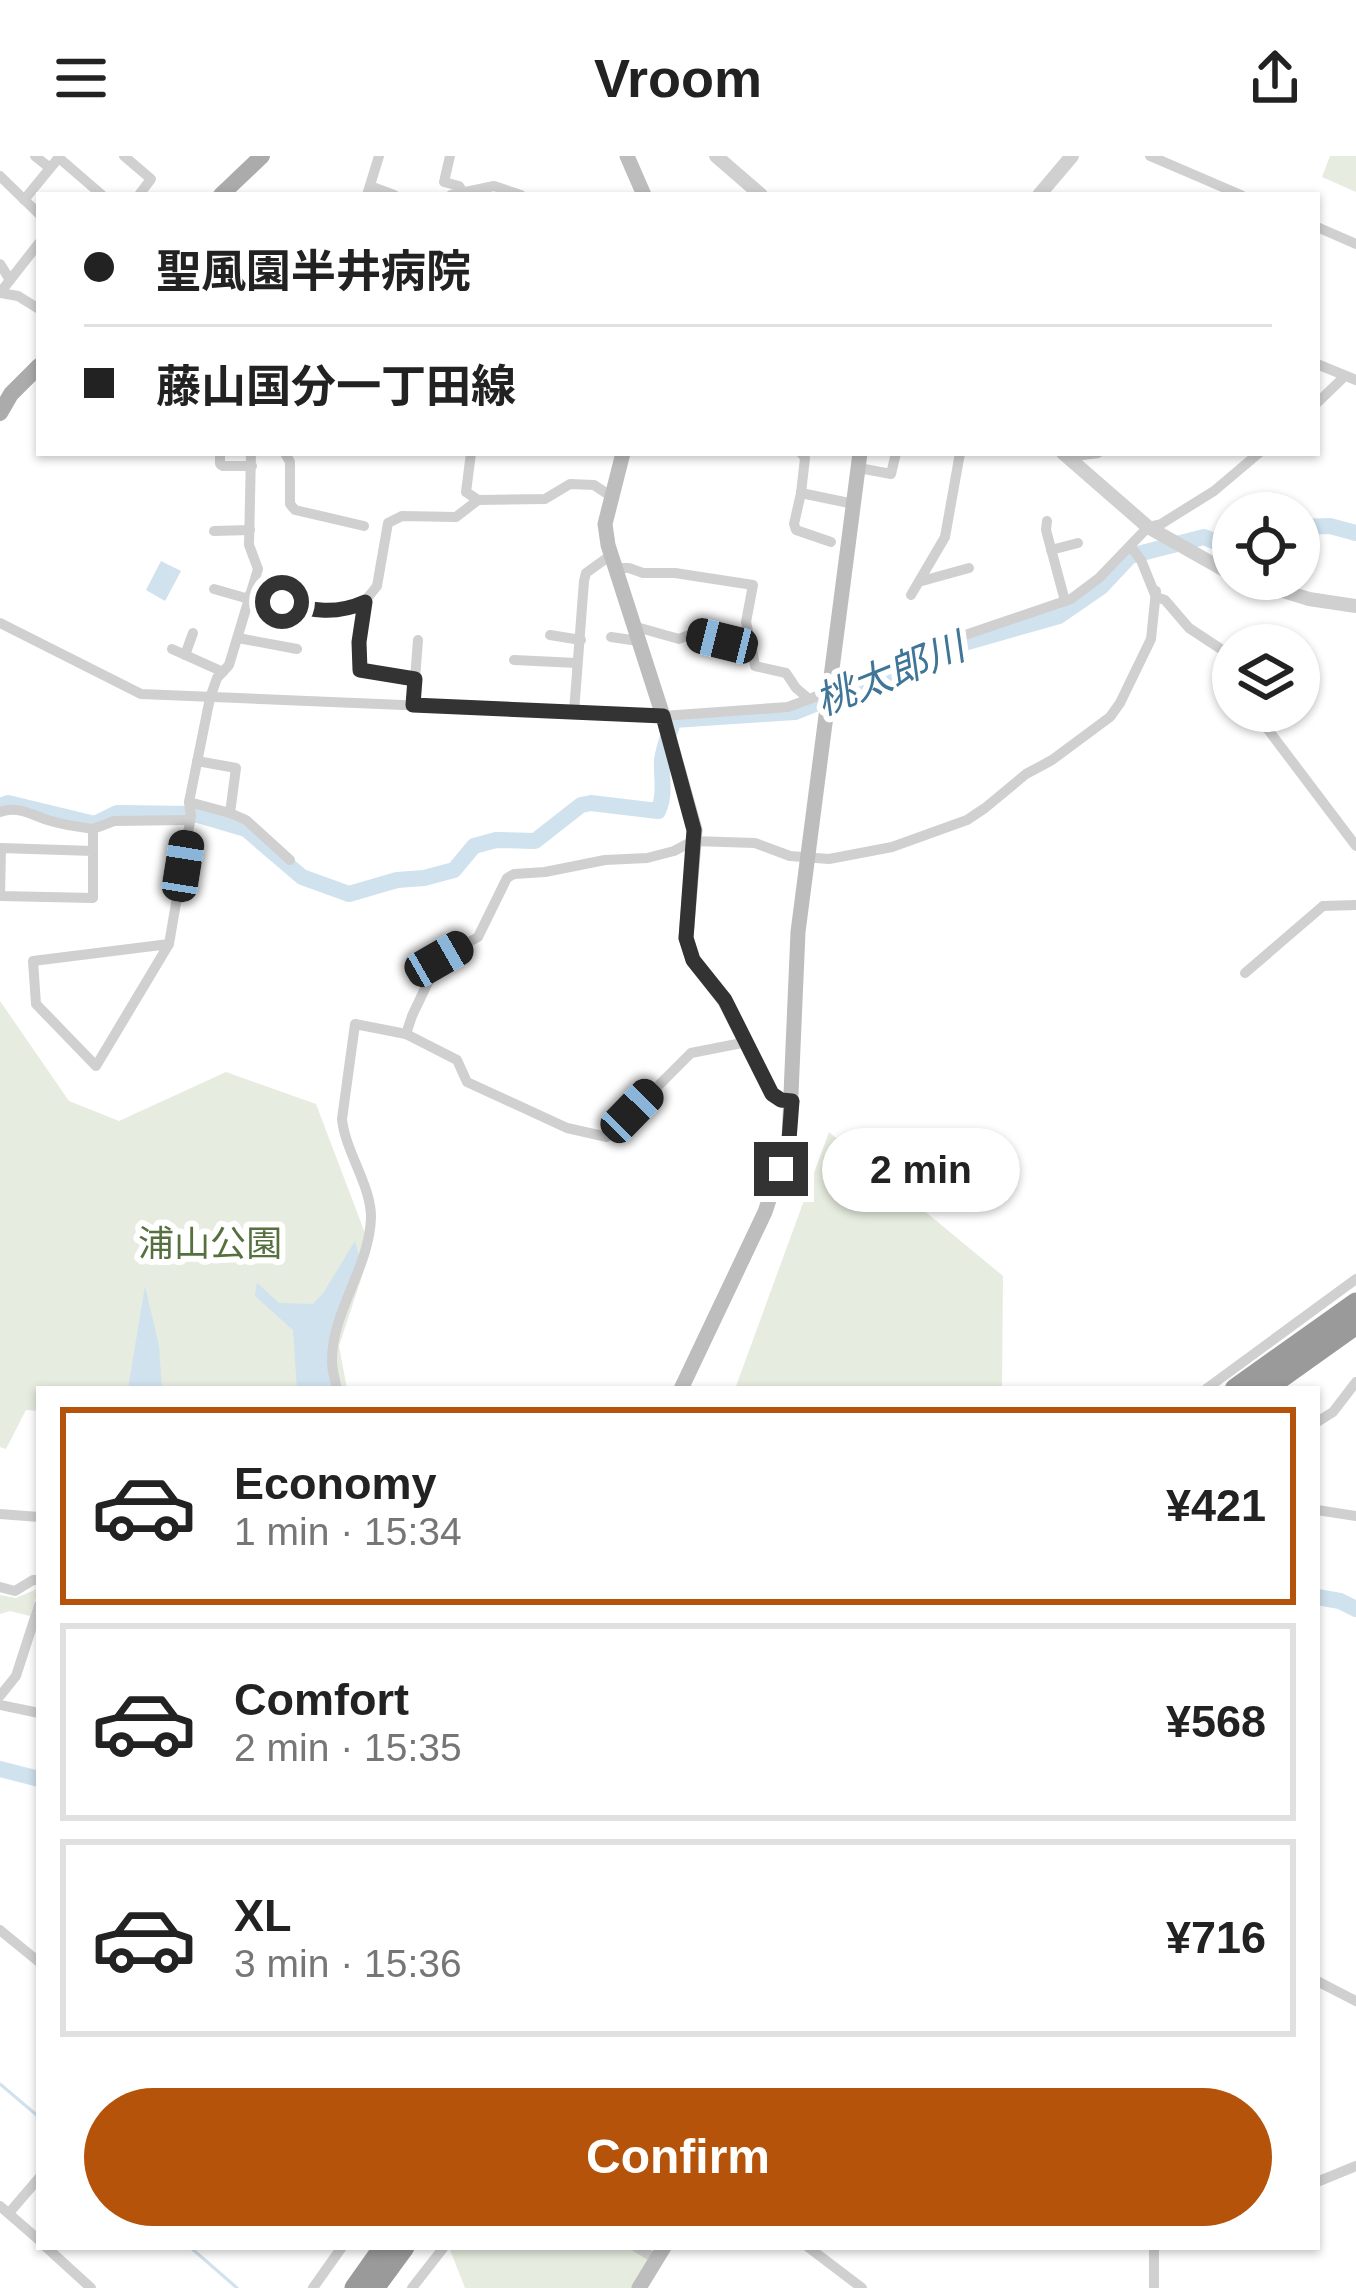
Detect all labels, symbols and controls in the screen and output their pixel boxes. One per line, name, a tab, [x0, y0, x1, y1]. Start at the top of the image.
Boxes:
icon: menu	[48, 45, 114, 111]
icon: share	[1242, 45, 1308, 111]
text: Vroom	[594, 48, 762, 108]
text: 聖風園半井病院	[156, 246, 471, 297]
text: 藤山国分一丁田線	[156, 361, 516, 412]
map controls	[1212, 492, 1320, 732]
button: locate	[1212, 492, 1320, 600]
route start	[255, 575, 309, 629]
car	[683, 615, 761, 667]
water label: 桃太郎川	[810, 623, 974, 723]
button: layers	[1212, 624, 1320, 732]
car	[160, 828, 206, 904]
car	[399, 925, 479, 993]
car	[594, 1073, 670, 1149]
callout: 2 min	[823, 1127, 1021, 1211]
route end	[754, 1142, 808, 1196]
text: 2 min	[870, 1148, 972, 1191]
park label: 浦山公園	[138, 1223, 282, 1264]
icon: car	[90, 1452, 198, 1560]
text: Economy	[234, 1458, 437, 1509]
text: ¥421	[1166, 1480, 1266, 1531]
text: 1 min · 15:34	[234, 1510, 462, 1553]
icon: car	[90, 1668, 198, 1776]
text: Comfort	[234, 1674, 409, 1725]
text: ¥568	[1166, 1696, 1266, 1747]
text: 2 min · 15:35	[234, 1726, 462, 1769]
icon: car	[90, 1884, 198, 1992]
text: XL	[234, 1890, 292, 1941]
text: ¥716	[1166, 1912, 1266, 1963]
text: 3 min · 15:36	[234, 1942, 462, 1985]
button: Confirm	[84, 2088, 1272, 2226]

